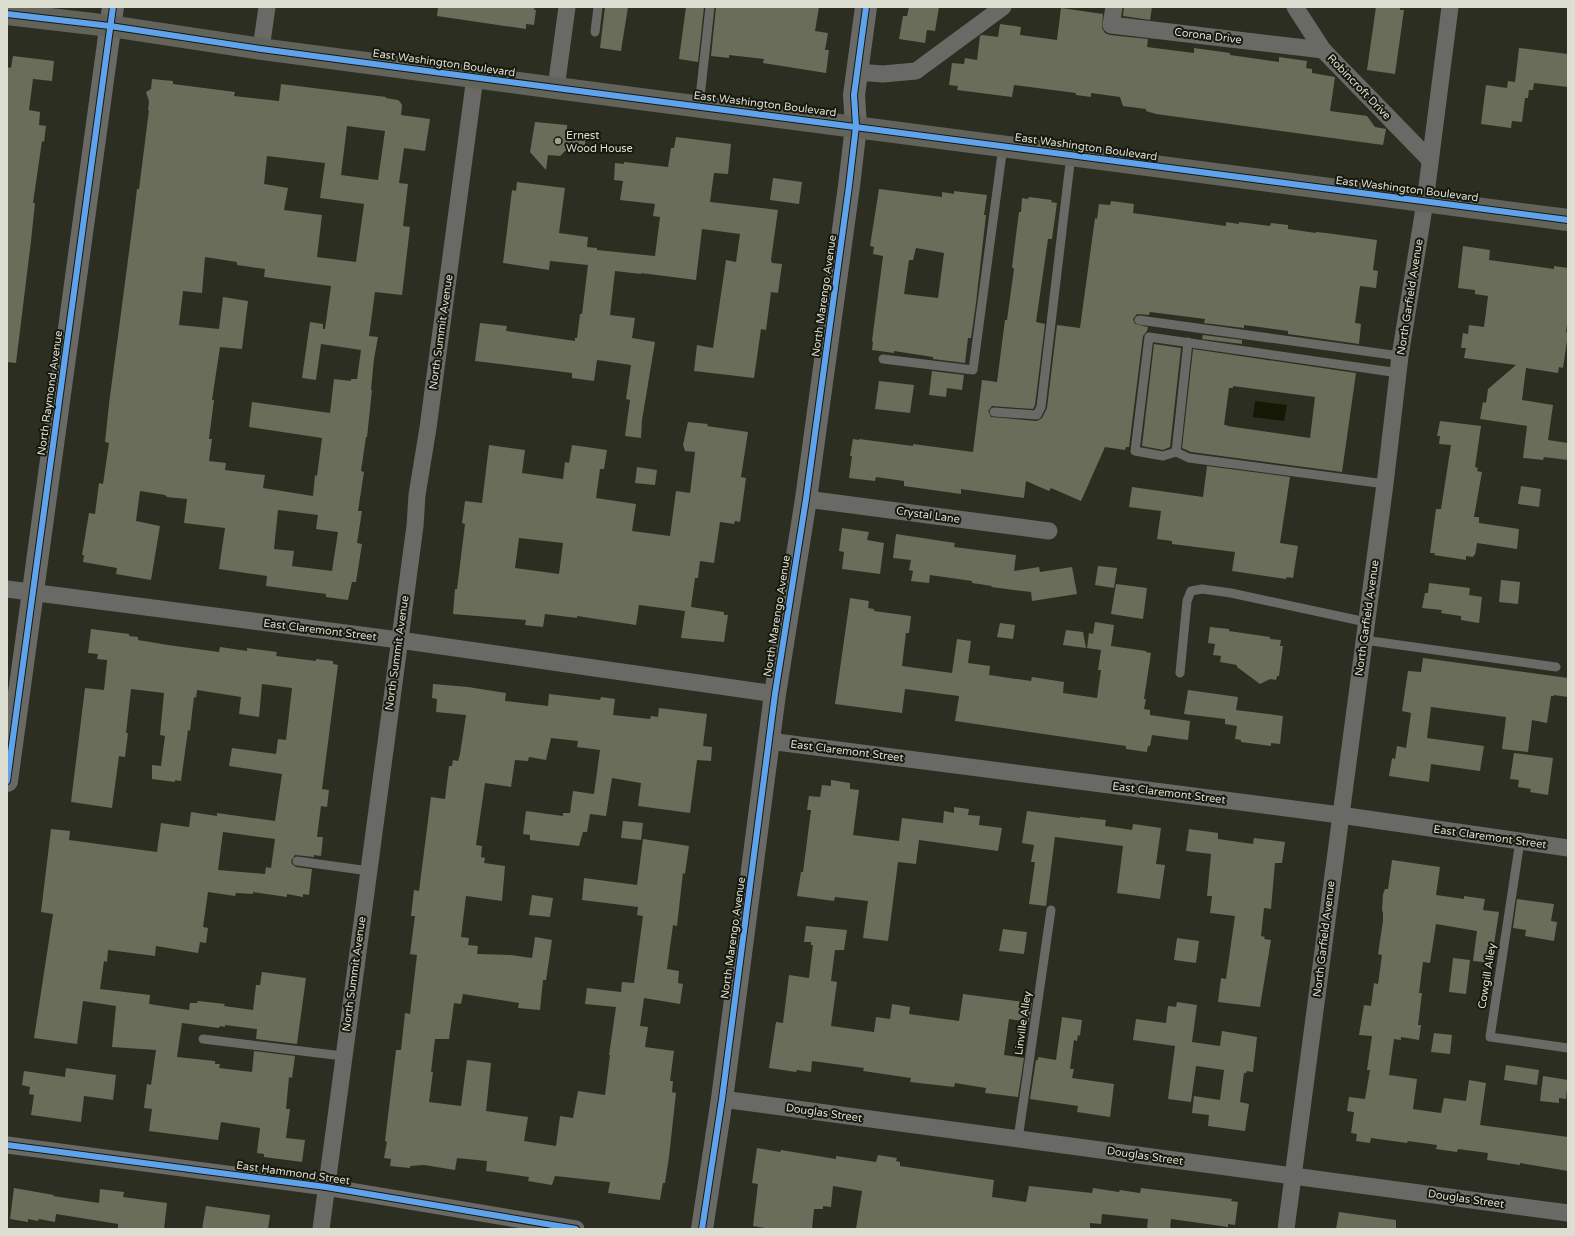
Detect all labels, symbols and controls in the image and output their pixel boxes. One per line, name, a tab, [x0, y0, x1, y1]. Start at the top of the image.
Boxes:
street label: Corona Drive	[1174, 25, 1242, 47]
street label: East Washington Boulevard	[372, 47, 516, 79]
street label: Robincroft Drive	[1325, 52, 1393, 122]
street label: East Washington Boulevard	[693, 89, 837, 119]
place label: Ernest Wood House	[566, 129, 633, 155]
street label: East Washington Boulevard	[1014, 131, 1158, 163]
marker: Ernest Wood House	[553, 136, 563, 146]
street label: East Washington Boulevard	[1335, 174, 1479, 204]
street label: North Marengo Avenue	[809, 234, 839, 358]
street label: North Garfield Avenue	[1394, 238, 1426, 356]
street label: North Summit Avenue	[426, 274, 456, 390]
street label: North Raymond Avenue	[35, 330, 65, 456]
street label: Crystal Lane	[895, 504, 961, 526]
street label: North Marengo Avenue	[761, 554, 793, 678]
street label: North Garfield Avenue	[1352, 559, 1382, 677]
street label: North Summit Avenue	[382, 595, 412, 711]
street label: East Claremont Street	[263, 617, 377, 643]
street label: East Claremont Street	[790, 738, 904, 764]
street label: East Claremont Street	[1112, 780, 1226, 806]
street label: East Claremont Street	[1433, 823, 1547, 851]
street label: North Marengo Avenue	[718, 876, 748, 1000]
street label: North Garfield Avenue	[1310, 880, 1338, 998]
street label: North Summit Avenue	[339, 916, 369, 1032]
street label: Cowgill Alley	[1475, 942, 1499, 1010]
street label: Linville Alley	[1012, 990, 1034, 1056]
street label: Douglas Street	[785, 1101, 863, 1125]
street label: Douglas Street	[1106, 1144, 1184, 1168]
street label: East Hammond Street	[235, 1159, 351, 1187]
street label: Douglas Street	[1427, 1187, 1505, 1211]

